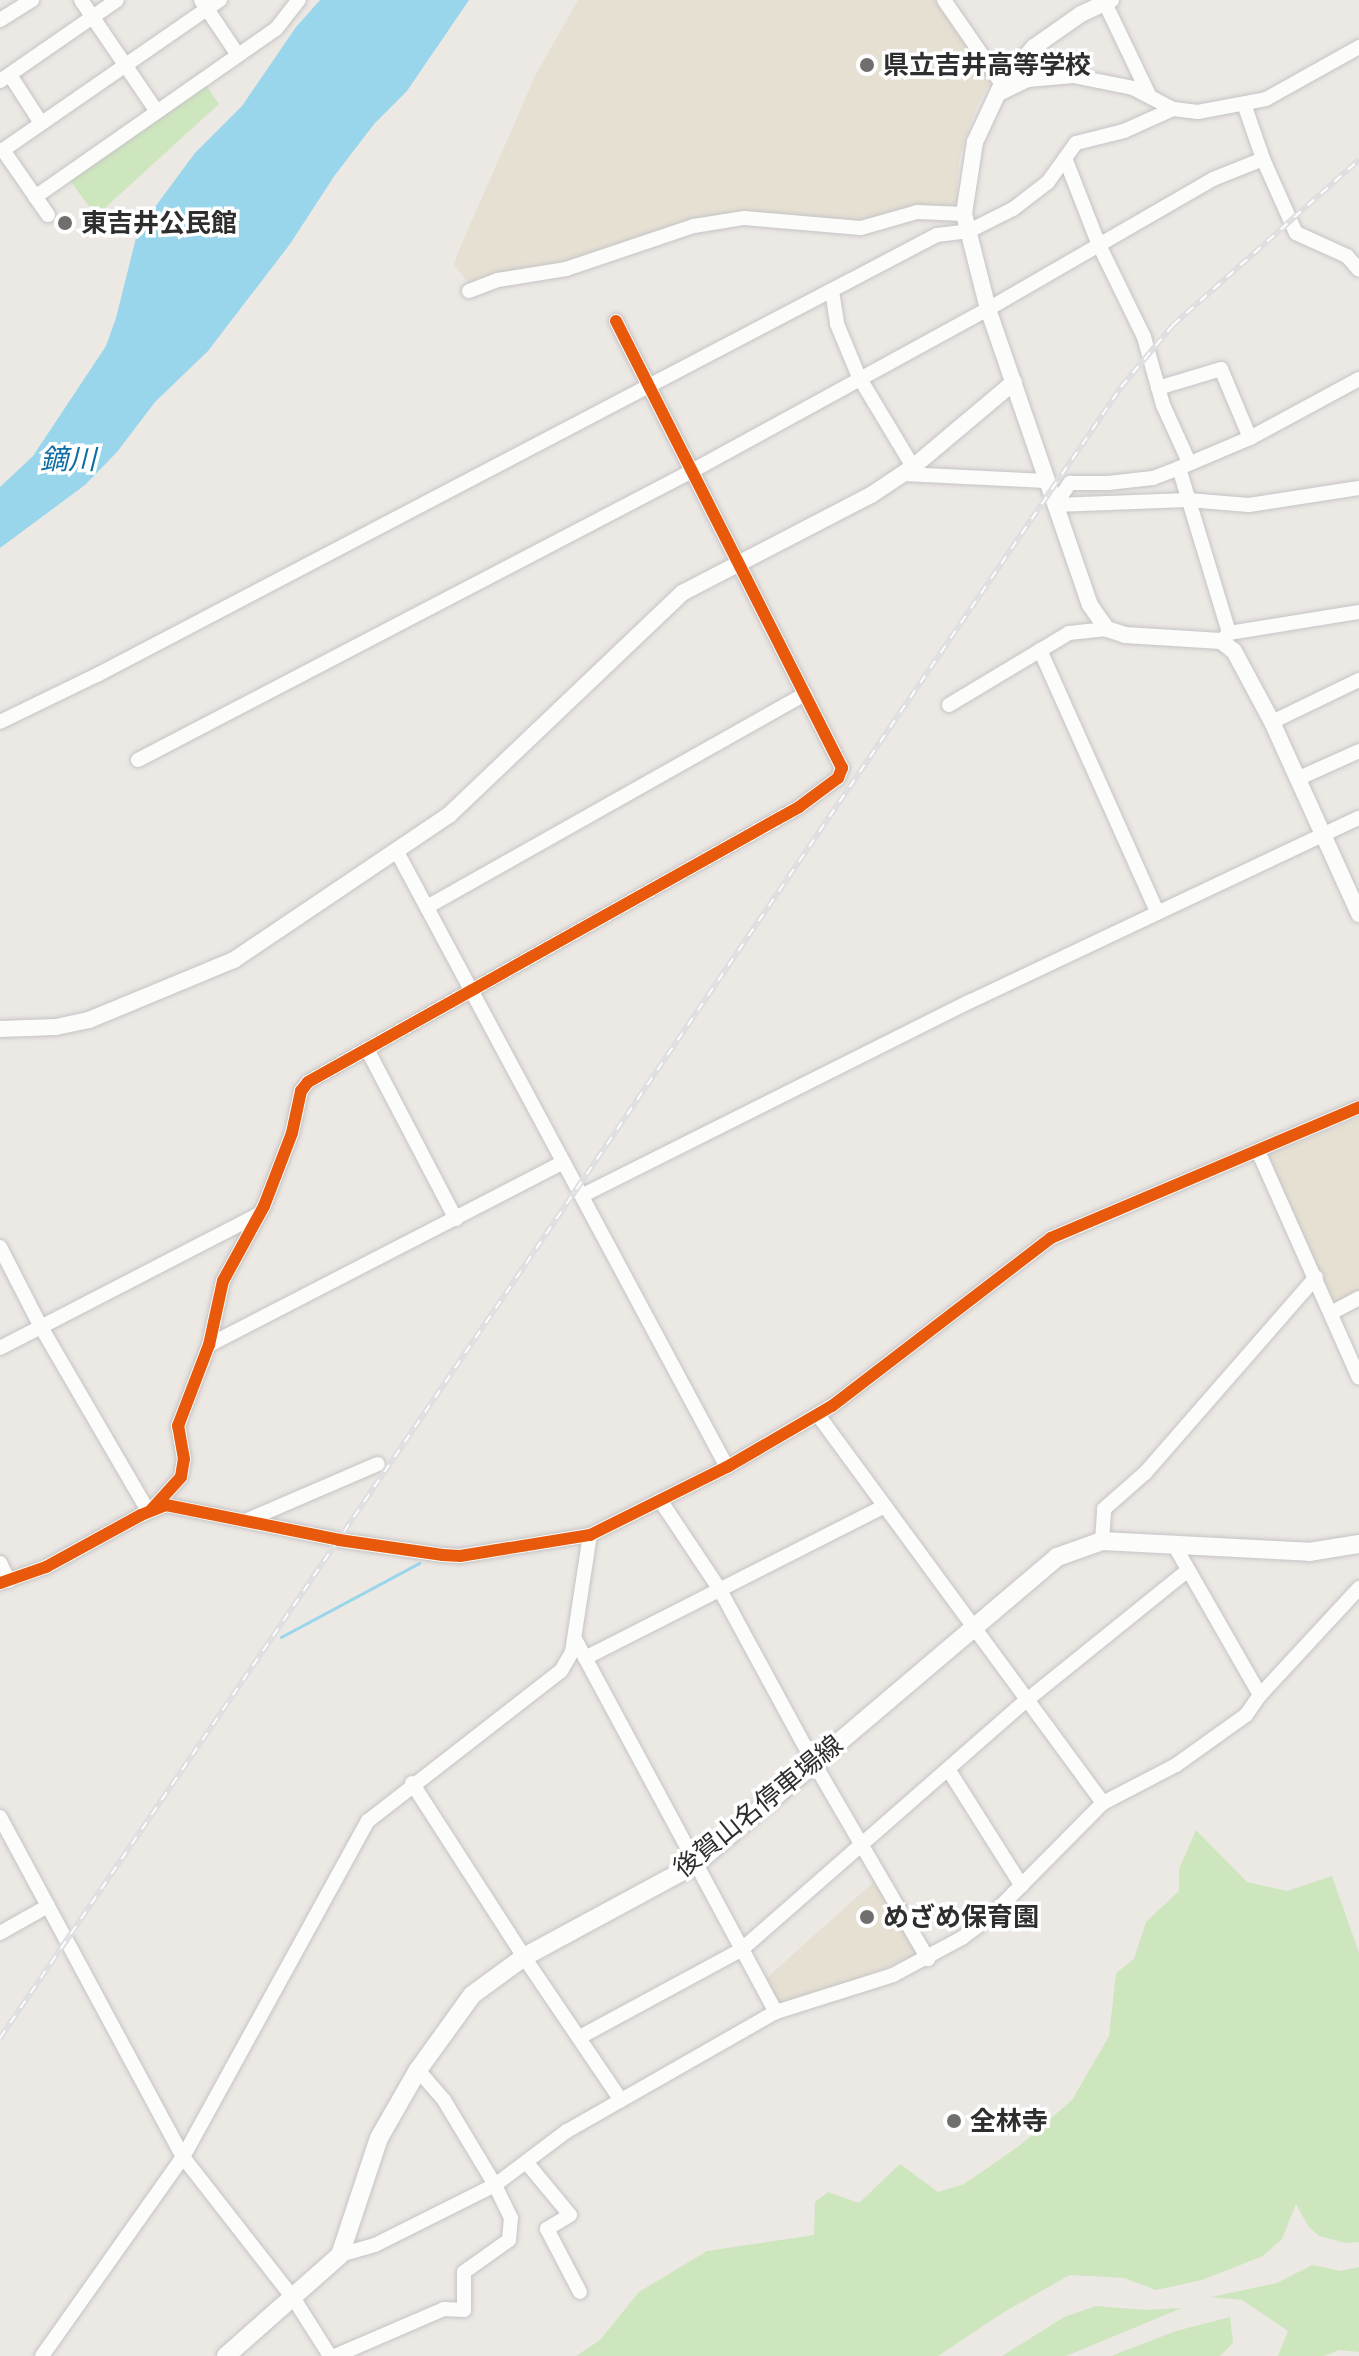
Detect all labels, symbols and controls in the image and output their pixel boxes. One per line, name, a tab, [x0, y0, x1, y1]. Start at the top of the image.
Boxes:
place label: 県立吉井高等学校	[883, 49, 1091, 81]
marker: 県立吉井高等学校	[858, 56, 876, 74]
place label: 東吉井公民館	[81, 207, 237, 239]
marker: 東吉井公民館	[56, 214, 74, 232]
water label: 鏑川	[40, 441, 96, 475]
street label: 後賀山名停車場線	[667, 1728, 849, 1884]
place label: めざめ保育園	[883, 1901, 1039, 1933]
marker: めざめ保育園	[858, 1908, 876, 1926]
place label: 全林寺	[970, 2105, 1048, 2137]
marker: 全林寺	[945, 2112, 963, 2130]

